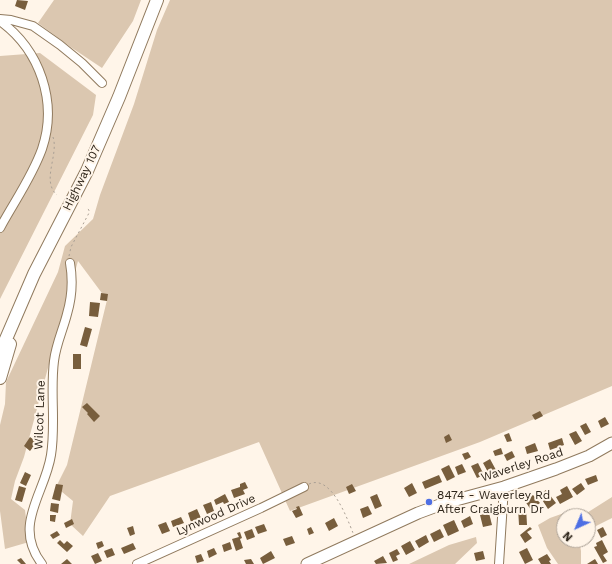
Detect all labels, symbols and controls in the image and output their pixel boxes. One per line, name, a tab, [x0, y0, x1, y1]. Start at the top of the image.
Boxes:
street label: Highway 107	[60, 143, 104, 213]
street label: Wilcot Lane	[32, 380, 48, 450]
street label: Waverley Road	[479, 445, 565, 485]
place label: 8474 - Waverley Rd After Craigburn Dr	[437, 488, 550, 516]
street label: Lynwood Drive	[174, 491, 258, 539]
marker: 8474 - Waverley Rd After Craigburn Dr	[424, 497, 434, 507]
north arrow	[556, 508, 596, 548]
text: N	[561, 529, 575, 544]

